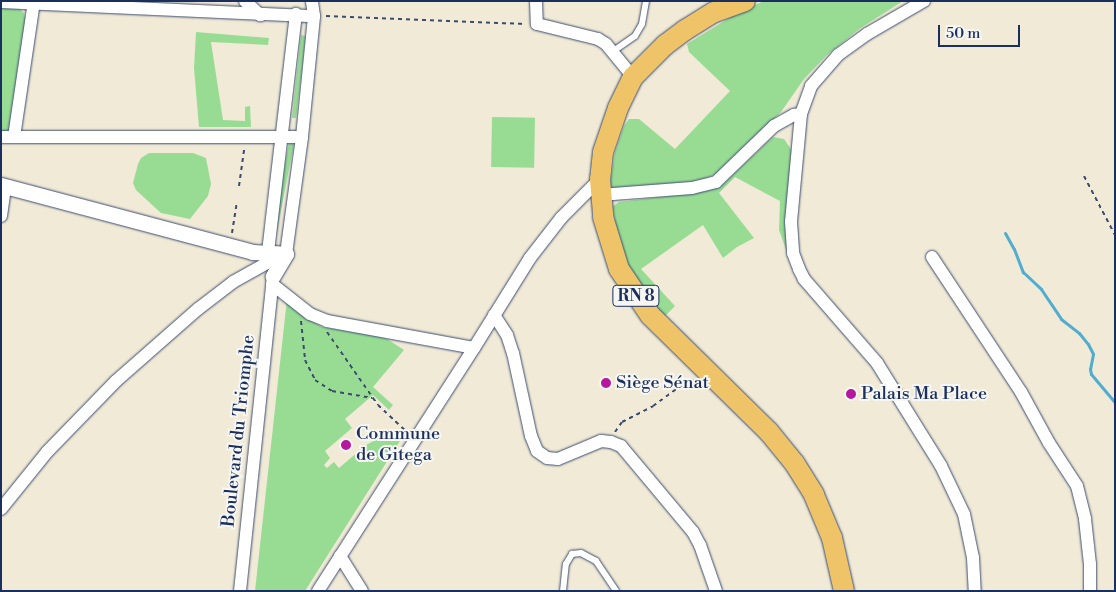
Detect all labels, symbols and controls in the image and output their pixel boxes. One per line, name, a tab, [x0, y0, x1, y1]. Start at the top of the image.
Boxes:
scale bar	[941, 15, 1024, 47]
text: 50 m	[946, 24, 980, 43]
road number: RN 8	[612, 282, 660, 310]
street label: Boulevard du Triomphe	[218, 334, 260, 528]
place label: Siège Sénat	[616, 372, 709, 394]
marker: Siège Sénat	[600, 377, 612, 389]
place label: Palais Ma Place	[861, 383, 987, 405]
marker: Palais Ma Place	[845, 388, 857, 400]
place label: Commune de Gitega	[356, 424, 440, 466]
marker: Commune de Gitega	[340, 439, 352, 451]

